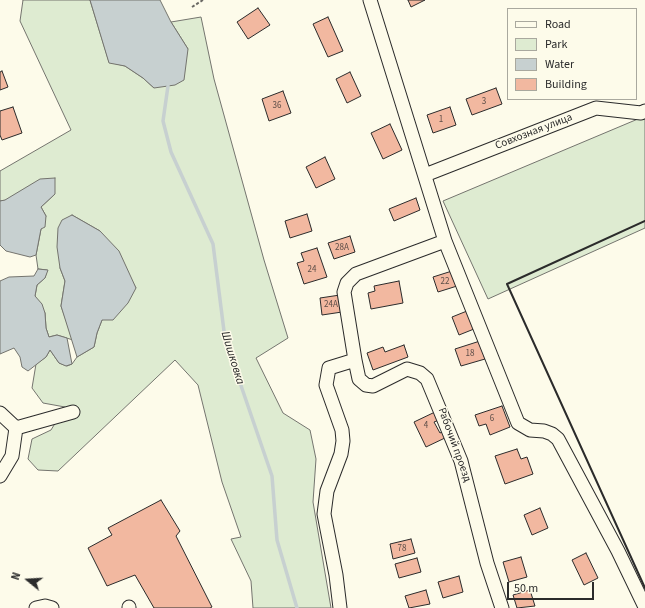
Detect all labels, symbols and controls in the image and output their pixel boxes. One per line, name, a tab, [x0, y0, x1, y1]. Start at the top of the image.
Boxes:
legend	[507, 8, 637, 100]
text: Road	[545, 16, 571, 33]
text: Park	[545, 36, 567, 53]
text: Water	[545, 56, 574, 73]
text: Building	[545, 76, 587, 93]
house number: 3	[482, 97, 486, 107]
house number: 36	[273, 101, 281, 111]
street label: Совхозная улица	[493, 111, 575, 153]
house number: 1	[439, 115, 443, 125]
house number: 28А	[335, 243, 349, 253]
house number: 24	[308, 265, 316, 275]
house number: 22	[441, 277, 449, 287]
house number: 24А	[324, 300, 338, 310]
water label: Шишковка	[217, 330, 247, 386]
house number: 18	[466, 349, 474, 359]
street label: Рабочий проезд	[434, 406, 474, 484]
house number: 6	[490, 414, 494, 424]
house number: 4	[424, 421, 428, 431]
house number: 78	[398, 544, 406, 554]
north arrow	[8, 560, 48, 600]
text: N	[8, 570, 24, 582]
scale bar	[509, 574, 596, 600]
text: 50 m	[514, 580, 538, 597]

